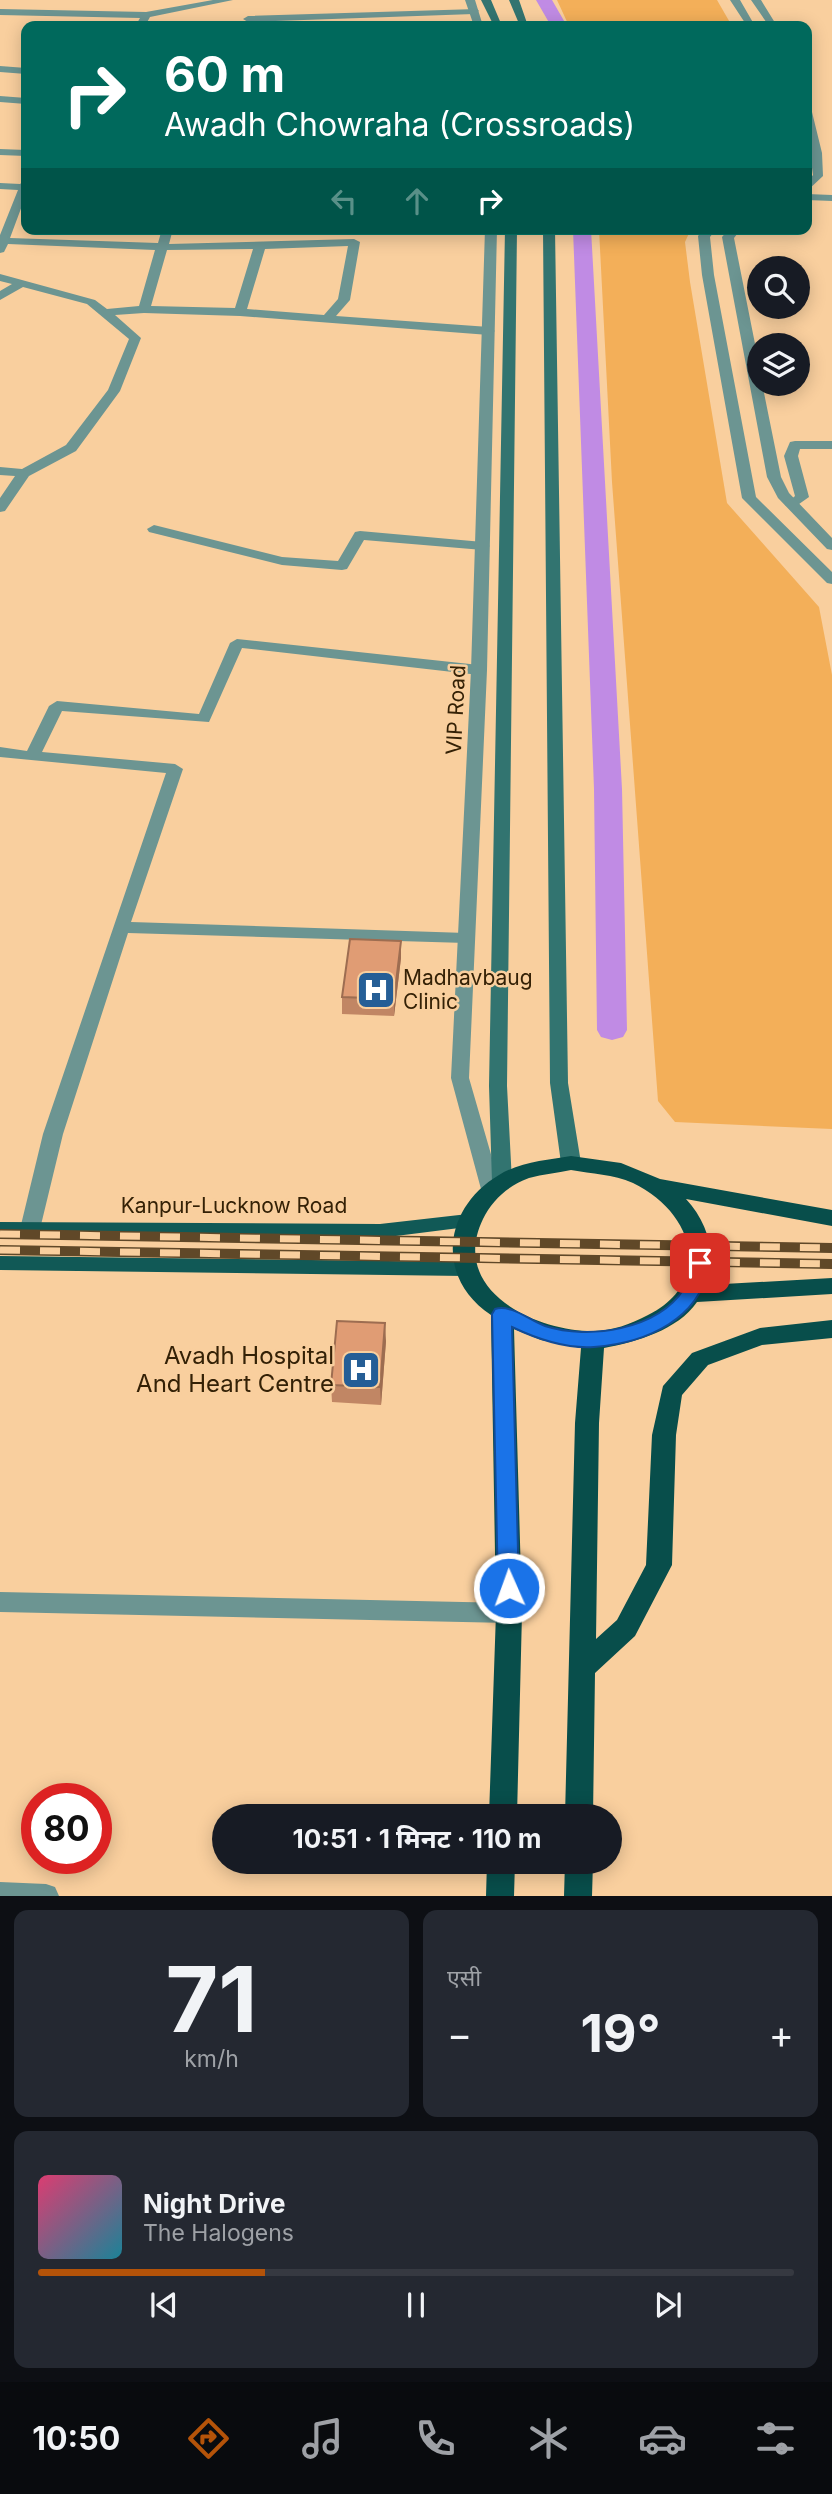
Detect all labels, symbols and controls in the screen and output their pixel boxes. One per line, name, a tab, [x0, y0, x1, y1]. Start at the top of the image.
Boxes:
text: 60 m	[164, 45, 285, 104]
icon: right	[49, 49, 140, 140]
text: Awadh Chowraha (Crossroads)	[164, 105, 635, 144]
icon: left	[325, 182, 363, 220]
icon: ahead	[398, 182, 436, 220]
icon: right	[471, 182, 509, 220]
map controls	[747, 256, 810, 396]
button: search	[747, 256, 810, 319]
button: layers	[747, 333, 810, 396]
street label: VIP Road	[441, 664, 470, 756]
place label: Madhavbaug Clinic	[403, 965, 533, 1014]
hospital icon: Madhavbaug Clinic	[355, 969, 397, 1011]
street label: Kanpur-Lucknow Road	[121, 1193, 347, 1218]
pin	[670, 1233, 730, 1293]
icon: arrive	[681, 1244, 719, 1282]
place label: Avadh Hospital And Heart Centre	[136, 1341, 334, 1398]
hospital icon: Avadh Hospital And Heart Centre	[340, 1349, 382, 1391]
position arrow	[472, 1551, 546, 1625]
speed limit sign: 80	[21, 1783, 112, 1874]
text: 10:51 · 1 मिनट · 110 m	[292, 1823, 542, 1854]
text: 71	[165, 1944, 258, 2054]
text: एसी	[447, 1964, 481, 1992]
text: 19°	[580, 2002, 661, 2065]
text: −	[447, 2011, 472, 2057]
text: +	[769, 2011, 794, 2057]
text: km/h	[184, 2045, 239, 2073]
text: Night Drive	[143, 2188, 285, 2219]
text: The Halogens	[143, 2219, 294, 2247]
icon: previous	[145, 2286, 183, 2324]
icon: pause	[397, 2286, 435, 2324]
icon: next	[649, 2286, 687, 2324]
icon: directions	[184, 2414, 233, 2463]
icon: music	[298, 2414, 347, 2463]
icon: phone	[411, 2414, 460, 2463]
icon: climate	[524, 2414, 573, 2463]
icon: car	[638, 2414, 687, 2463]
icon: filters	[751, 2414, 800, 2463]
text: 10:50	[32, 2419, 120, 2458]

